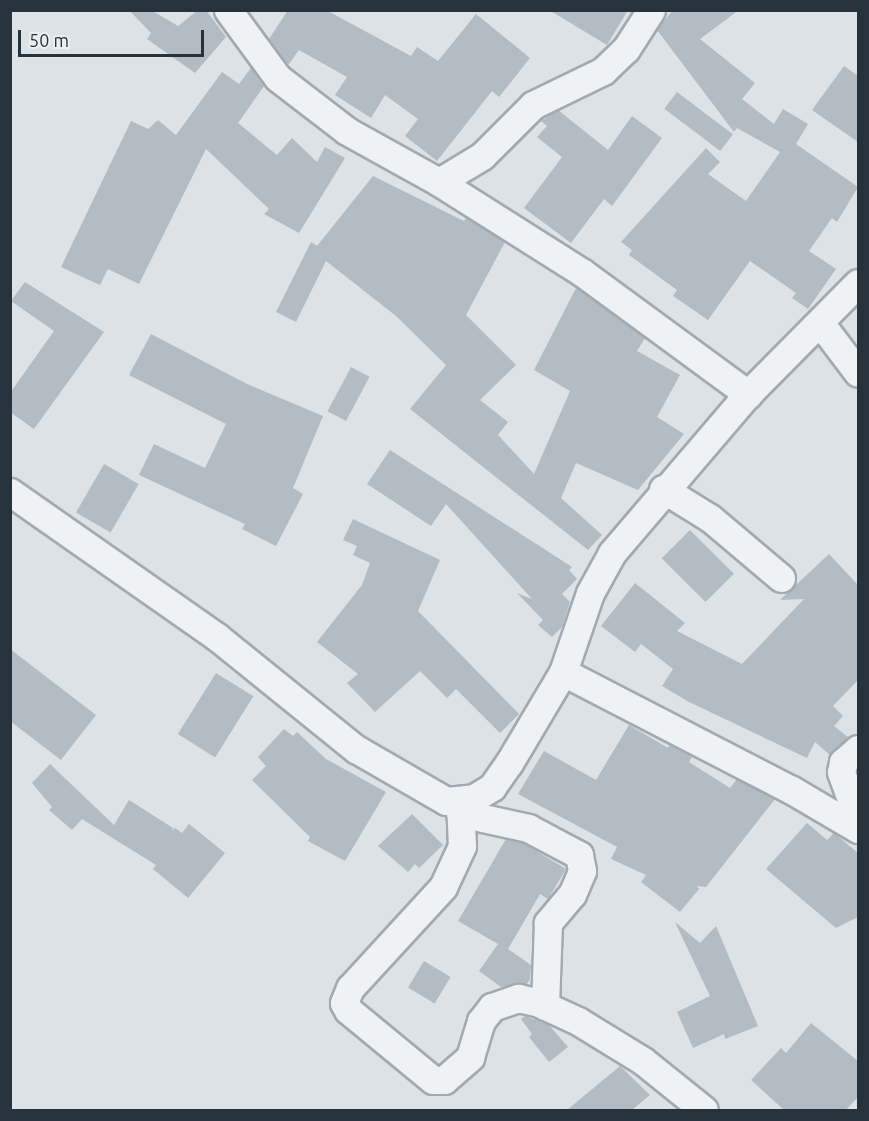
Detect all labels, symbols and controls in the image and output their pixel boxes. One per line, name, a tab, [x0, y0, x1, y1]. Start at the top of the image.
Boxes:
scale bar	[21, 18, 207, 56]
text: 50 m	[29, 30, 69, 50]

